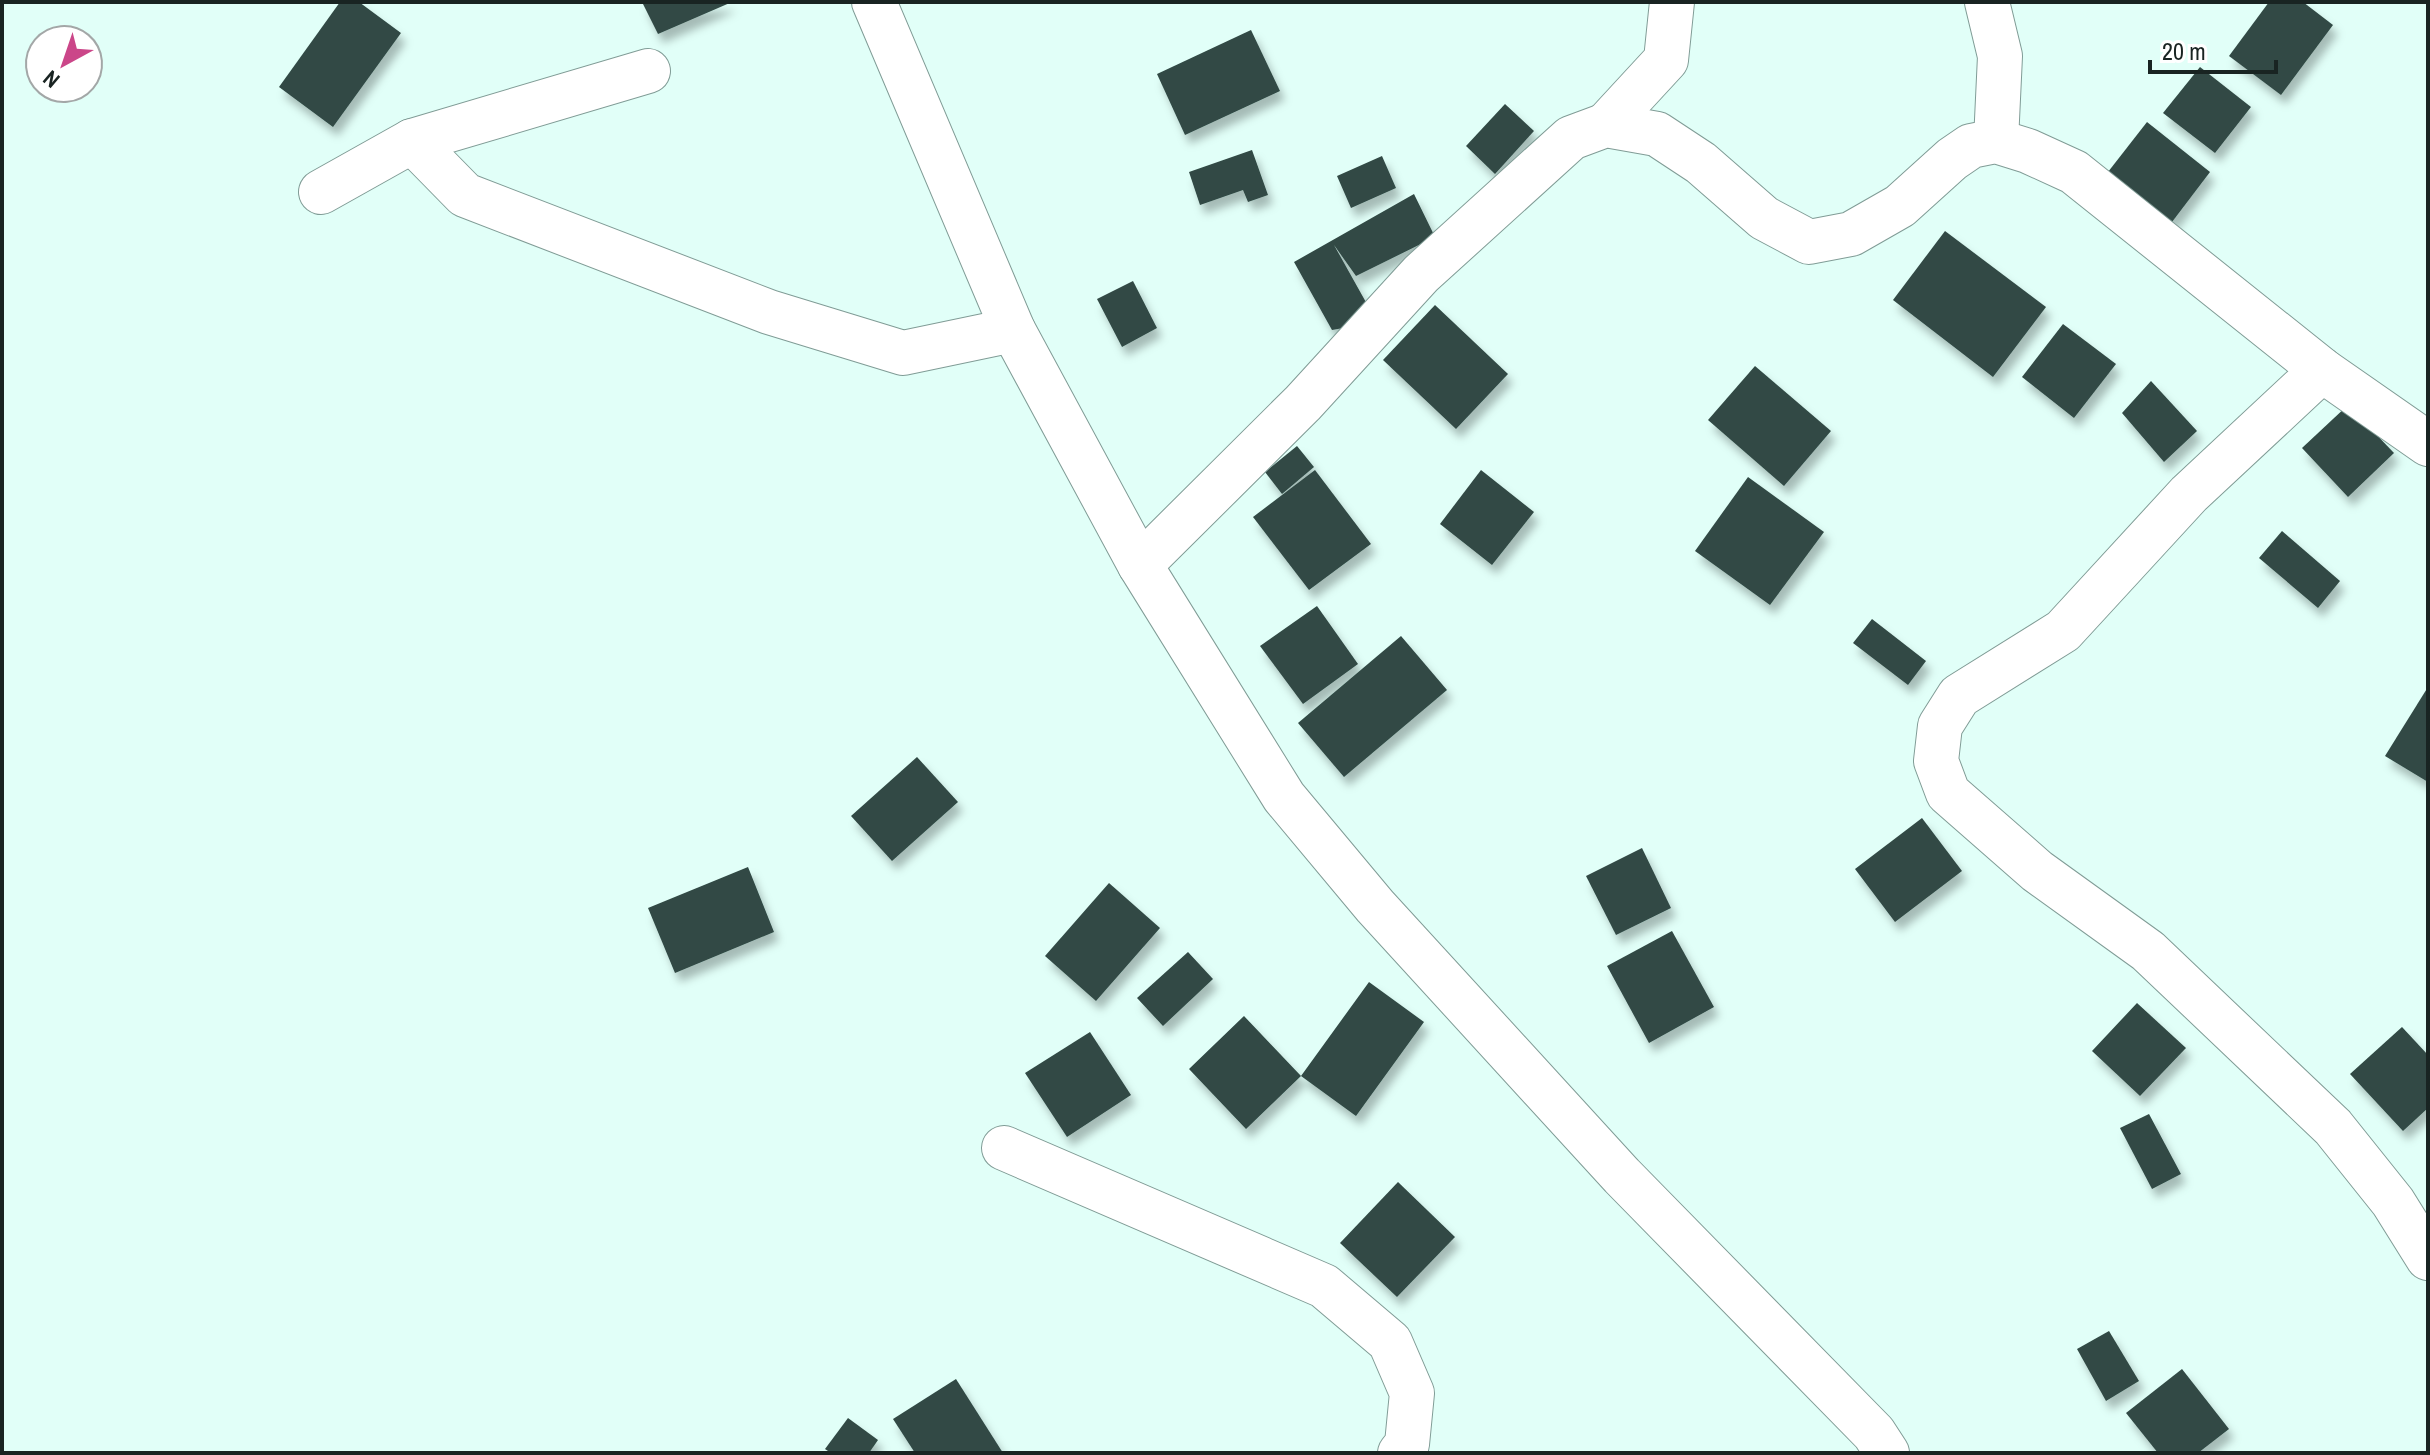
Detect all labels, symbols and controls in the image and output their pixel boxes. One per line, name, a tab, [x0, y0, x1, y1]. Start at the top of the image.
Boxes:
north arrow	[24, 24, 104, 104]
scale bar	[2150, 24, 2276, 74]
text: 20 m	[2162, 35, 2206, 67]
text: N	[37, 64, 66, 95]

